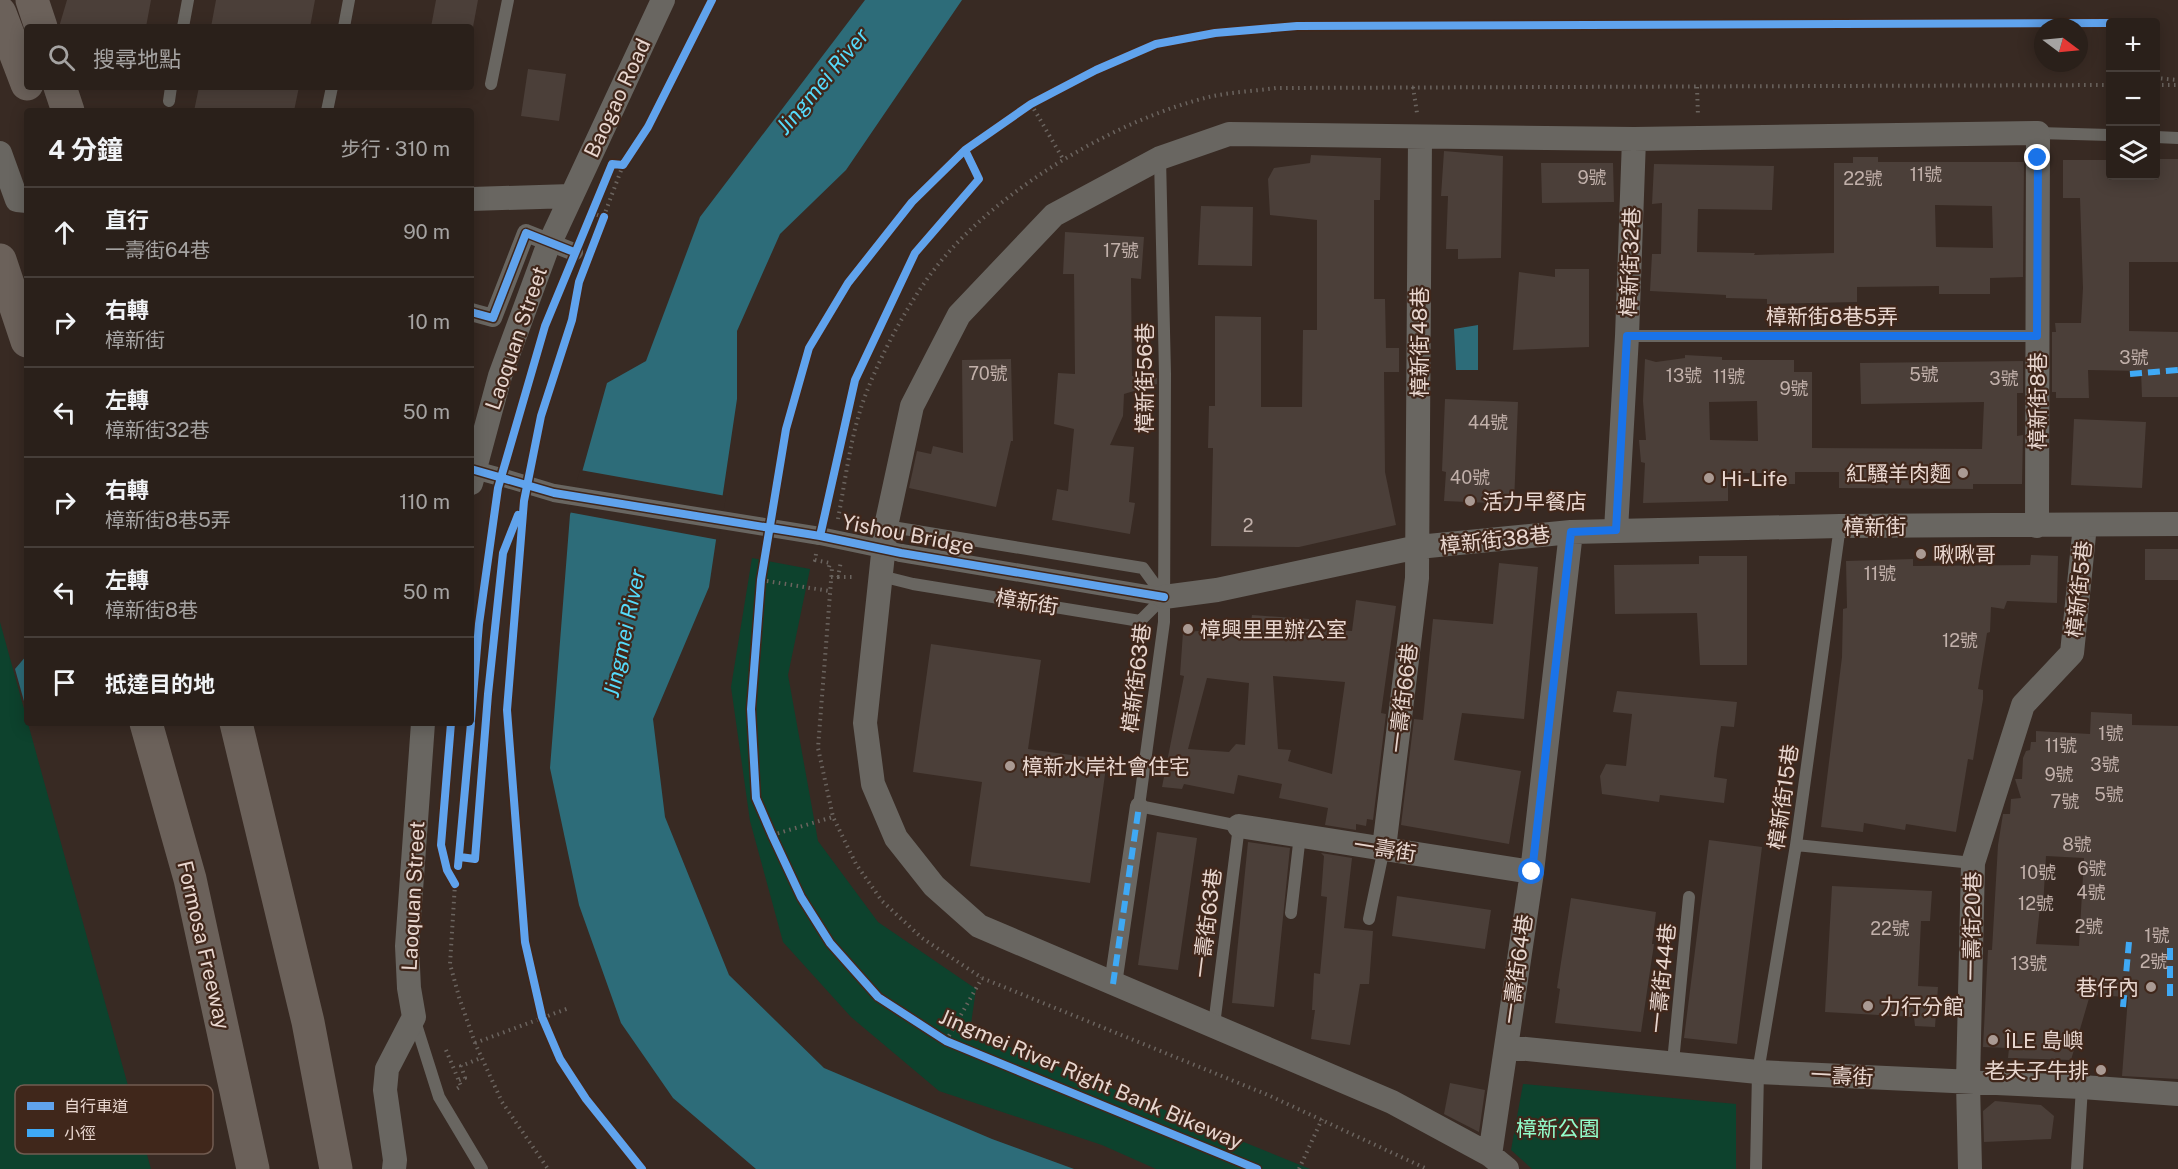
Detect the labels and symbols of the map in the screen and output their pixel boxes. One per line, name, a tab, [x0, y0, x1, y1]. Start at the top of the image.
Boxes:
north arrow	[2034, 18, 2088, 72]
water label: Jingmei River	[770, 22, 874, 139]
street label: Baogao Road	[579, 35, 655, 161]
route end	[2024, 144, 2050, 170]
house number: 11號	[1910, 164, 1942, 185]
house number: 9號	[1577, 167, 1607, 188]
house number: 22號	[1843, 168, 1883, 189]
street label: 樟新街32巷	[1616, 207, 1644, 317]
house number: 17號	[1103, 240, 1139, 261]
street label: Laoquan Street	[480, 263, 552, 413]
street label: 樟新街48巷	[1407, 287, 1432, 397]
street label: 樟新街8巷5弄	[1766, 304, 1898, 329]
street label: 樟新街56巷	[1132, 323, 1157, 433]
house number: 3號	[2119, 347, 2149, 368]
street label: 樟新街8巷	[2025, 352, 2050, 450]
house number: 70號	[968, 363, 1008, 384]
house number: 5號	[1909, 364, 1939, 385]
house number: 13號	[1666, 365, 1702, 386]
house number: 11號	[1713, 366, 1745, 387]
house number: 3號	[1989, 368, 2019, 389]
house number: 9號	[1779, 378, 1809, 399]
house number: 44號	[1468, 412, 1508, 433]
place label: 紅騷羊肉麵	[1846, 461, 1951, 486]
place label: Hi-Life	[1721, 466, 1788, 491]
marker: 紅騷羊肉麵	[1956, 466, 1970, 480]
house number: 40號	[1450, 467, 1490, 488]
marker: Hi-Life	[1702, 471, 1716, 485]
place label: 活力早餐店	[1482, 489, 1587, 514]
marker: 活力早餐店	[1463, 494, 1477, 508]
street label: Yishou Bridge	[840, 509, 976, 559]
street label: 樟新街	[1844, 514, 1907, 539]
house number: 2	[1243, 515, 1253, 536]
street label: 樟新街38巷	[1439, 522, 1551, 558]
street label: 樟新街5巷	[2061, 539, 2097, 639]
place label: 啾啾哥	[1933, 542, 1996, 567]
marker: 啾啾哥	[1914, 547, 1928, 561]
house number: 11號	[1864, 563, 1896, 584]
water label: Jingmei River	[598, 566, 650, 700]
street label: 樟新街	[994, 585, 1060, 619]
place label: 樟興里里辦公室	[1200, 617, 1347, 642]
street label: 樟新街63巷	[1117, 622, 1155, 734]
marker: 樟興里里辦公室	[1181, 622, 1195, 636]
house number: 12號	[1942, 630, 1978, 651]
street label: 一壽街66巷	[1384, 642, 1422, 754]
house number: 1號	[2098, 723, 2124, 744]
house number: 11號	[2045, 735, 2077, 756]
street label: 樟新街15巷	[1763, 743, 1803, 851]
place label: 樟新水岸社會住宅	[1022, 754, 1190, 779]
house number: 3號	[2090, 754, 2120, 775]
marker: 樟新水岸社會住宅	[1003, 759, 1017, 773]
house number: 9號	[2044, 764, 2074, 785]
house number: 5號	[2094, 784, 2124, 805]
house number: 7號	[2051, 791, 2079, 812]
street label: Laoquan Street	[397, 820, 429, 972]
street label: 一壽街	[1352, 832, 1418, 866]
house number: 8號	[2062, 834, 2092, 855]
street label: Formosa Freeway	[172, 858, 236, 1032]
route start	[1518, 858, 1544, 884]
house number: 6號	[2077, 858, 2107, 879]
house number: 10號	[2020, 862, 2056, 883]
street label: 一壽街63巷	[1188, 867, 1226, 979]
street label: 一壽街20巷	[1959, 871, 1985, 981]
house number: 4號	[2076, 882, 2106, 903]
house number: 12號	[2018, 893, 2054, 914]
street label: 一壽街64巷	[1497, 913, 1537, 1025]
house number: 2號	[2075, 916, 2103, 937]
house number: 22號	[1870, 918, 1910, 939]
street label: 一壽街44巷	[1644, 922, 1680, 1034]
house number: 1號	[2144, 925, 2170, 946]
house number: 2號	[2140, 951, 2168, 972]
house number: 13號	[2011, 953, 2047, 974]
place label: 巷仔內	[2076, 975, 2139, 1000]
marker: 巷仔內	[2144, 980, 2158, 994]
place label: 力行分館	[1880, 994, 1964, 1019]
marker: 力行分館	[1861, 999, 1875, 1013]
street label: Jingmei River Right Bank Bikeway	[936, 1004, 1246, 1154]
place label: ÎLE 島嶼	[2004, 1028, 2083, 1053]
marker: ÎLE 島嶼	[1986, 1033, 2000, 1047]
place label: 老夫子牛排	[1984, 1058, 2089, 1083]
street label: 一壽街	[1810, 1062, 1874, 1090]
marker: 老夫子牛排	[2094, 1063, 2108, 1077]
legend	[15, 1085, 213, 1154]
text: 自行車道	[64, 1097, 128, 1116]
park label: 樟新公園	[1516, 1116, 1600, 1141]
text: 小徑	[64, 1124, 96, 1143]

